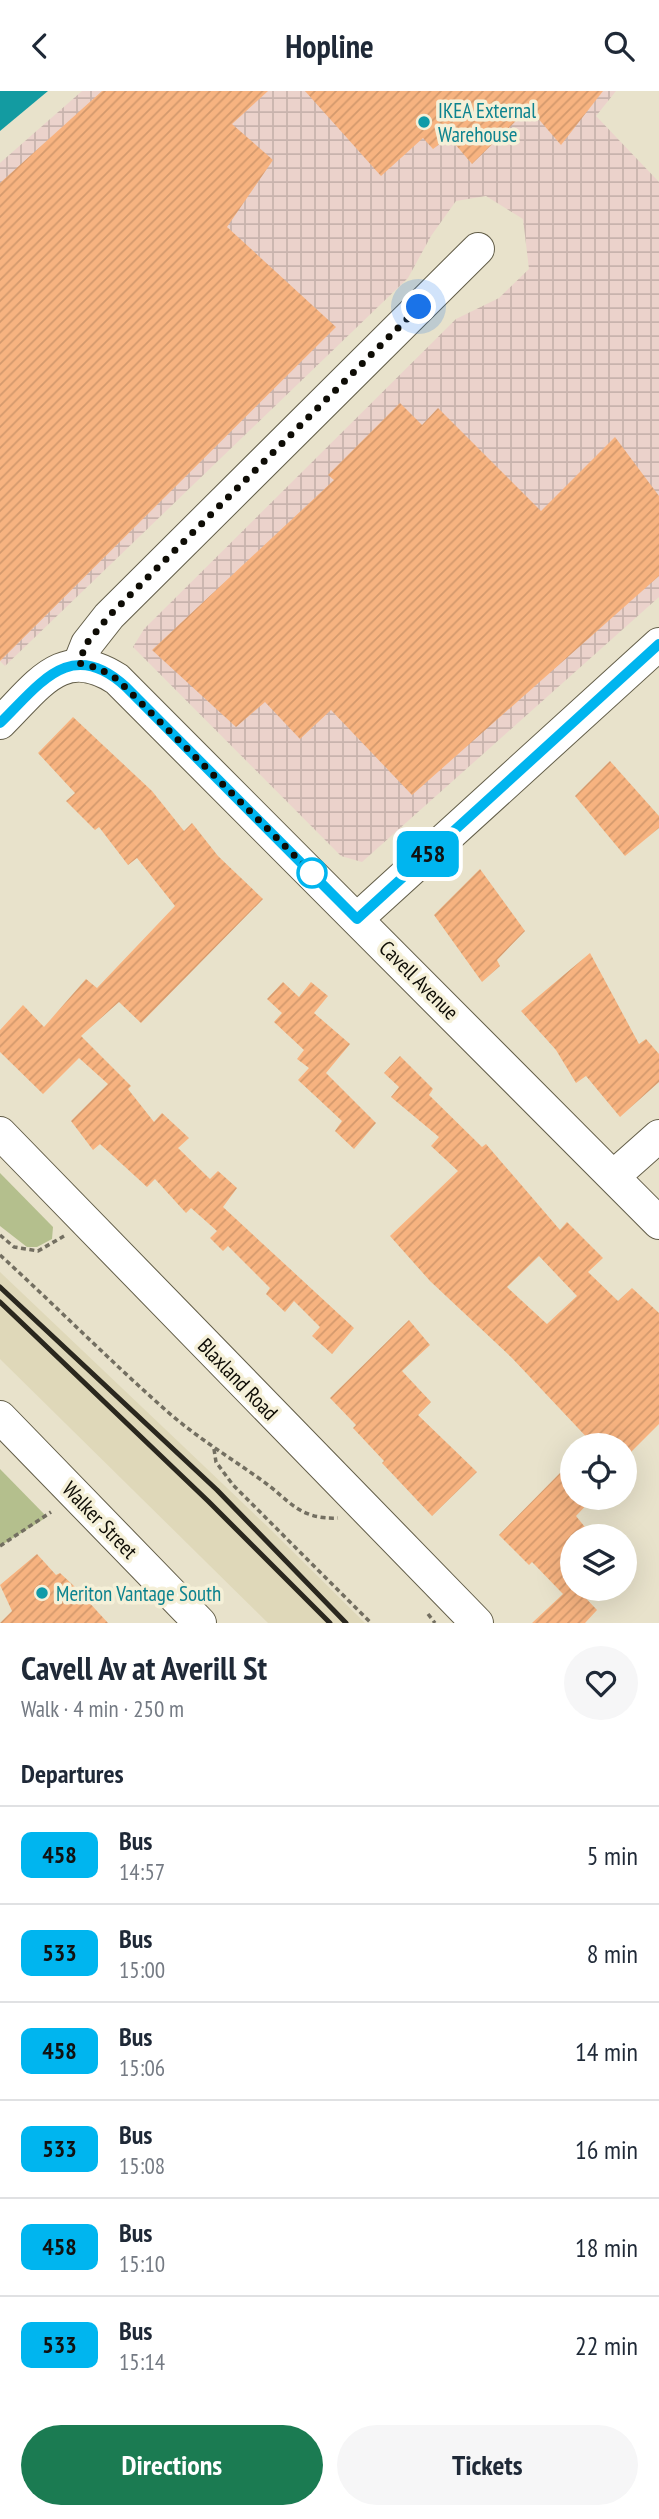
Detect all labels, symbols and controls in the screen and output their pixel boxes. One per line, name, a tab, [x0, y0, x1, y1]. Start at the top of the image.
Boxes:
text: Hopline	[285, 25, 374, 67]
icon: back	[21, 27, 59, 65]
icon: search	[600, 27, 638, 65]
place label: IKEA External Warehouse	[438, 97, 536, 148]
marker: IKEA External Warehouse	[416, 114, 432, 130]
your location	[401, 289, 436, 324]
line badge: 458	[388, 831, 468, 877]
text: 458	[411, 838, 445, 869]
unlabelled marker	[297, 858, 327, 888]
street label: Cavell Avenue	[374, 935, 464, 1025]
street label: Blaxland Road	[192, 1332, 284, 1426]
map controls	[560, 1433, 637, 1601]
button: locate	[560, 1433, 637, 1510]
street label: Walker Street	[57, 1476, 144, 1564]
button: layers	[560, 1524, 637, 1601]
place label: Meriton Vantage South	[56, 1580, 221, 1607]
marker: Meriton Vantage South	[34, 1585, 50, 1601]
text: Cavell Av at Averill St	[21, 1646, 267, 1689]
button: heart	[564, 1646, 638, 1720]
text: Walk · 4 min · 250 m	[21, 1694, 184, 1723]
text: Departures	[21, 1757, 124, 1790]
text: Bus	[119, 1824, 152, 1857]
text: 458	[42, 1839, 77, 1870]
text: 5 min	[587, 1839, 638, 1872]
text: 14:57	[119, 1857, 165, 1886]
text: Bus	[119, 1922, 152, 1955]
text: 533	[42, 1937, 77, 1968]
text: 8 min	[587, 1937, 638, 1970]
text: 15:00	[119, 1955, 165, 1984]
text: Bus	[119, 2020, 152, 2053]
text: 458	[42, 2035, 77, 2066]
text: 14 min	[575, 2035, 638, 2068]
text: 15:06	[119, 2053, 165, 2082]
text: Bus	[119, 2118, 152, 2151]
text: 533	[42, 2133, 77, 2164]
text: 16 min	[575, 2133, 638, 2166]
text: 15:08	[119, 2151, 165, 2180]
text: Bus	[119, 2216, 152, 2249]
text: 458	[42, 2231, 77, 2262]
text: 18 min	[575, 2231, 638, 2264]
text: 15:10	[119, 2249, 165, 2278]
text: Bus	[119, 2314, 152, 2347]
text: 533	[42, 2329, 77, 2360]
text: 22 min	[575, 2329, 638, 2362]
text: 15:14	[119, 2347, 165, 2376]
button: Directions	[21, 2425, 323, 2505]
button: Tickets	[337, 2425, 638, 2505]

